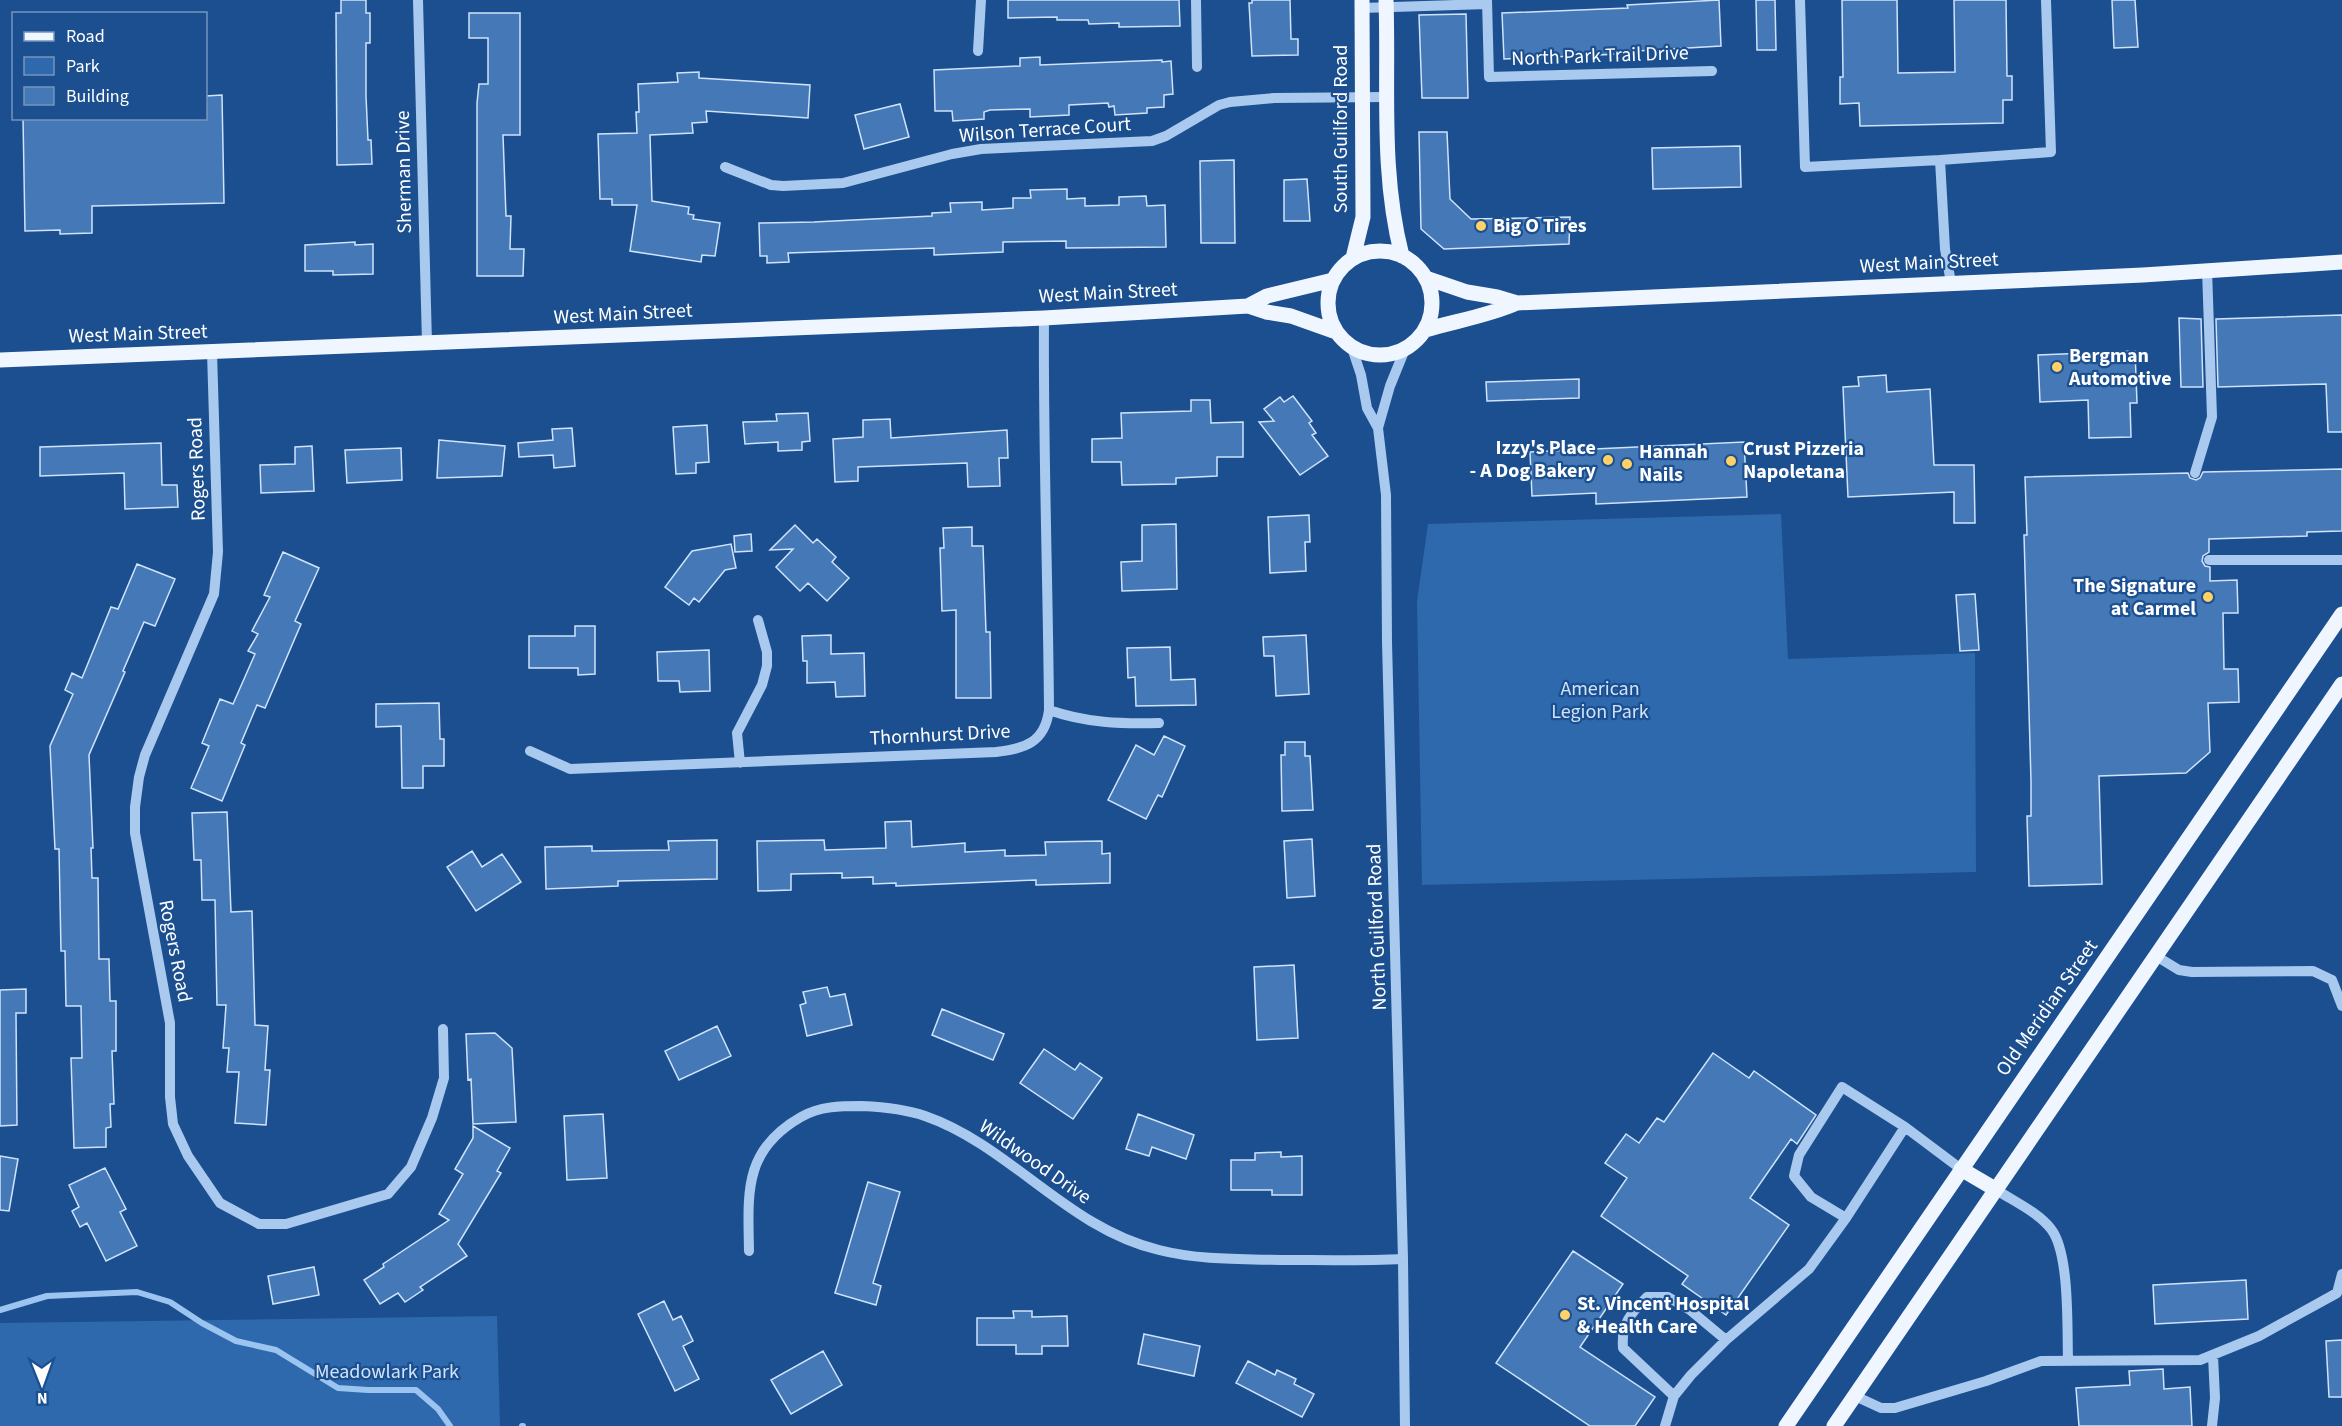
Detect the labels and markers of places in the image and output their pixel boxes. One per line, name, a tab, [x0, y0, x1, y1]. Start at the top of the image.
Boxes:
place label: Big O Tires	[1493, 212, 1587, 240]
marker: Big O Tires	[1474, 219, 1488, 233]
place label: Bergman Automotive	[2068, 342, 2172, 393]
marker: Bergman Automotive	[2050, 360, 2064, 374]
place label: Izzy's Place - A Dog Bakery	[1470, 434, 1597, 485]
place label: Crust Pizzeria Napoletana	[1743, 435, 1864, 486]
place label: Hannah Nails	[1639, 438, 1708, 489]
marker: Izzy's Place - A Dog Bakery	[1601, 453, 1615, 467]
marker: Crust Pizzeria Napoletana	[1724, 454, 1738, 468]
marker: Hannah Nails	[1620, 457, 1634, 471]
place label: The Signature at Carmel	[2073, 572, 2196, 623]
marker: The Signature at Carmel	[2201, 590, 2215, 604]
place label: St. Vincent Hospital & Health Care	[1577, 1290, 1749, 1341]
marker: St. Vincent Hospital & Health Care	[1558, 1308, 1572, 1322]

